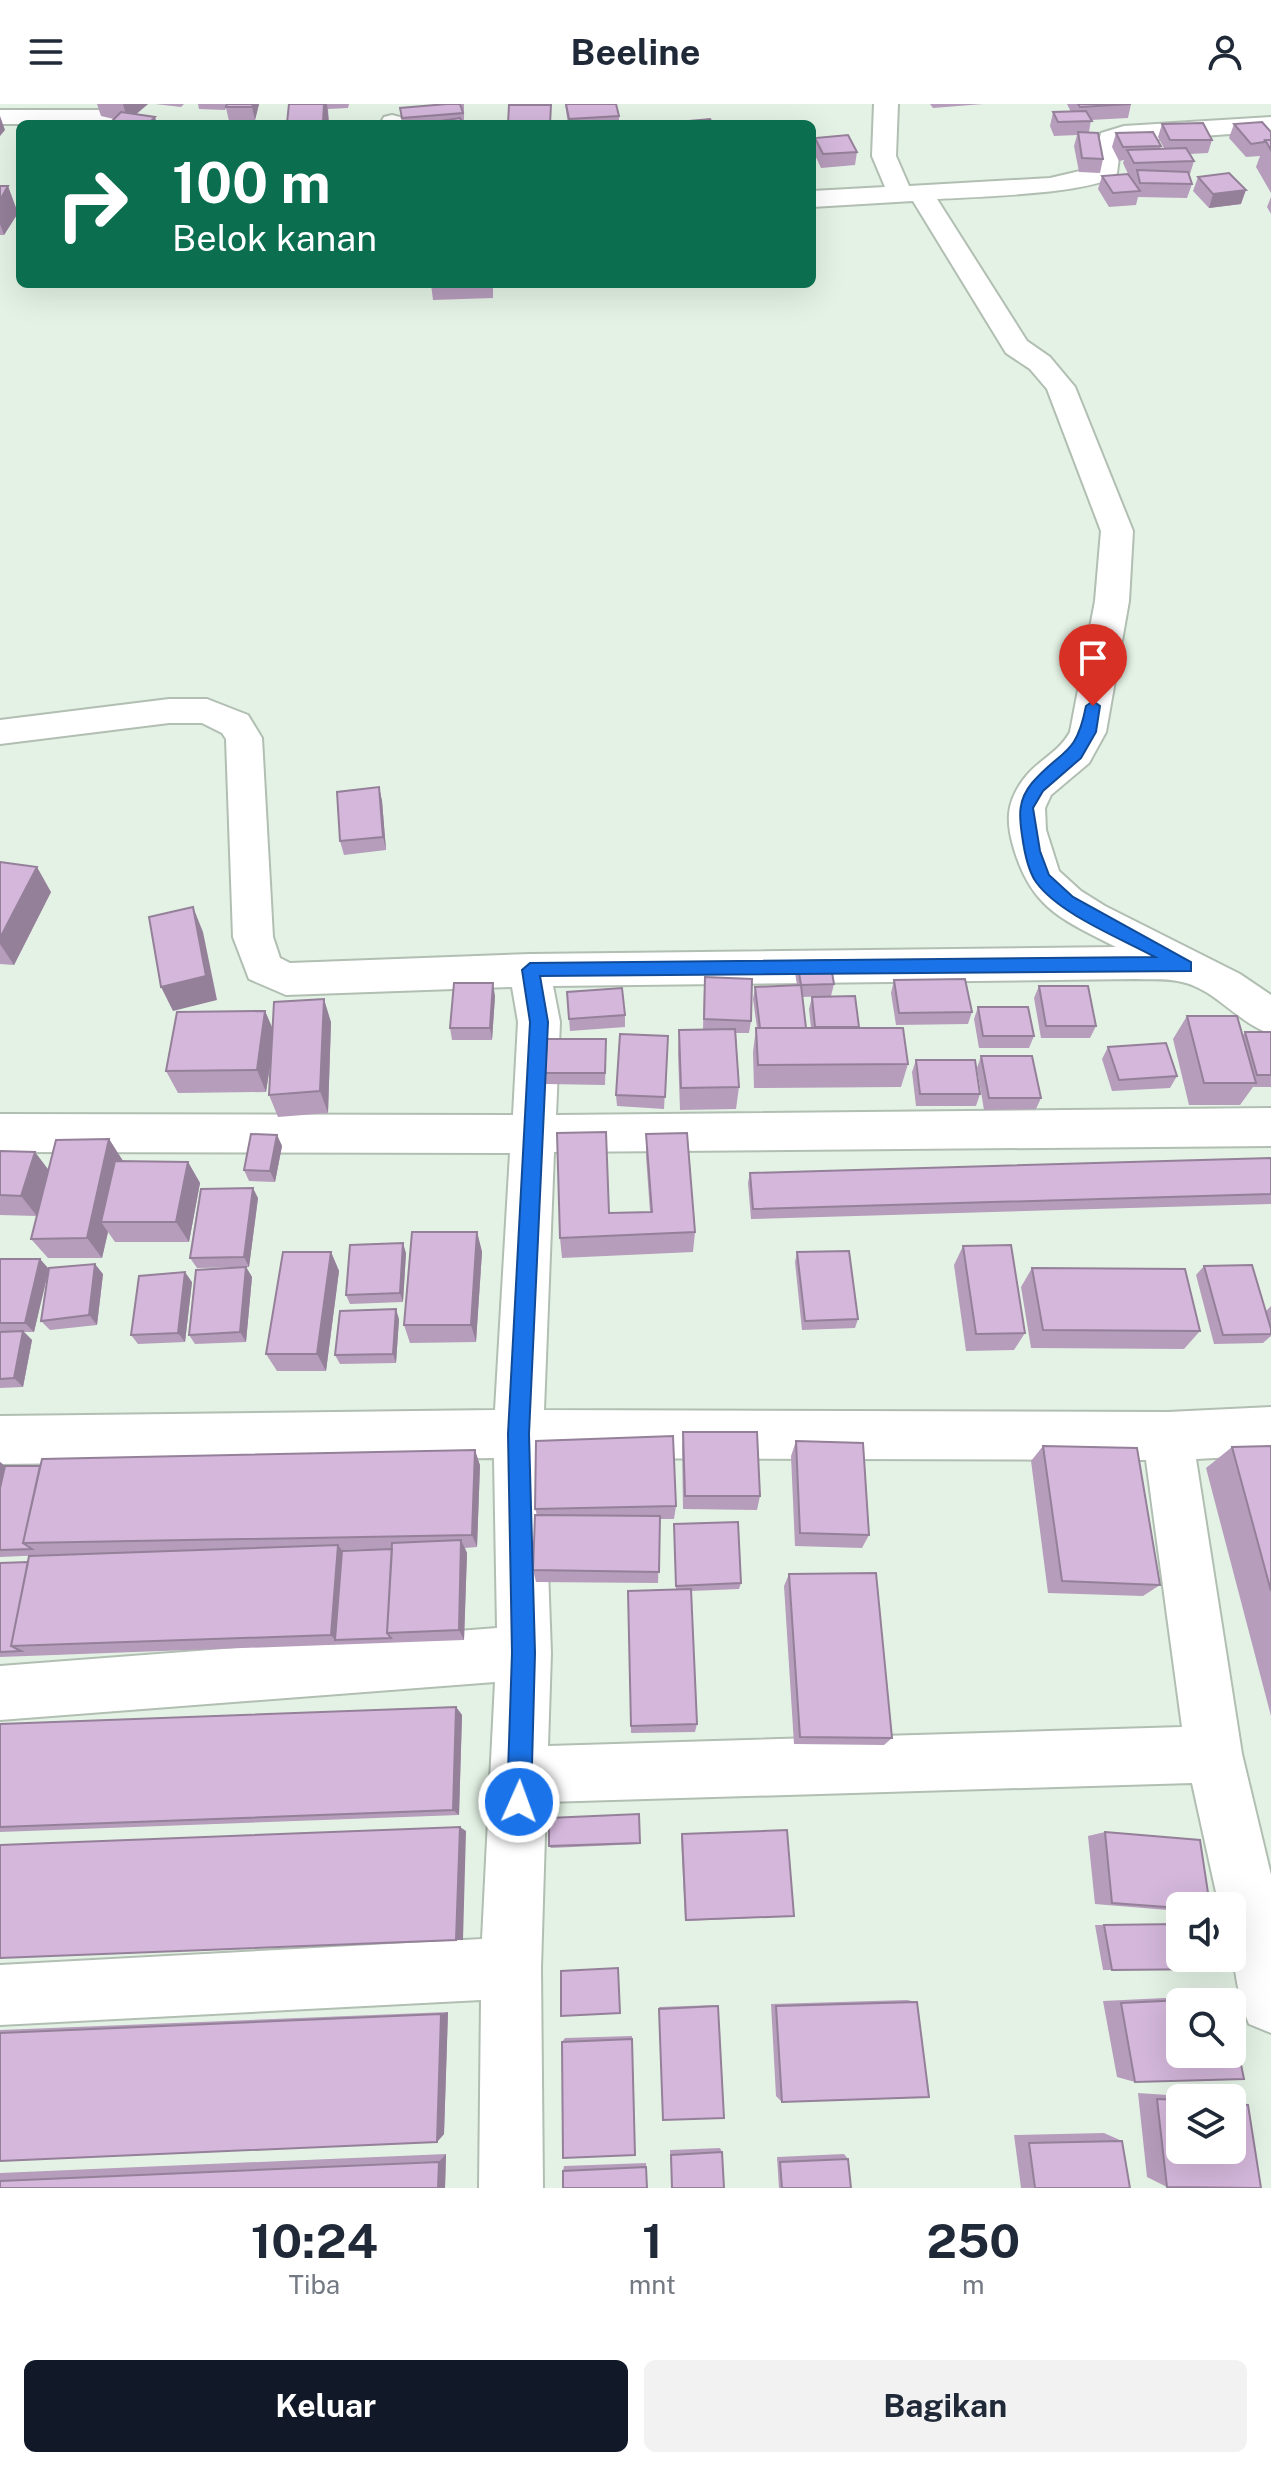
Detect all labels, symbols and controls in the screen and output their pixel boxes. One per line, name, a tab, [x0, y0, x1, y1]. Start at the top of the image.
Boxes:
icon: menu	[24, 30, 68, 74]
icon: person	[1203, 30, 1247, 74]
text: Beeline	[571, 31, 700, 73]
text: 100 m	[172, 150, 331, 216]
icon: right	[40, 152, 144, 256]
text: Belok kanan	[172, 217, 377, 259]
pin	[1059, 624, 1127, 706]
icon: arrive	[1071, 636, 1115, 680]
position arrow	[477, 1760, 561, 1844]
map controls	[1166, 1892, 1246, 2164]
button: sound	[1166, 1892, 1246, 1972]
button: search	[1166, 1988, 1246, 2068]
button: layers	[1166, 2084, 1246, 2164]
text: 10:24	[251, 2212, 378, 2269]
text: 1	[642, 2212, 663, 2269]
text: 250	[926, 2212, 1020, 2269]
text: Tiba	[288, 2269, 340, 2300]
text: mnt	[629, 2269, 676, 2300]
text: m	[962, 2269, 985, 2300]
button: Keluar	[24, 2360, 628, 2452]
button: Bagikan	[644, 2360, 1247, 2452]

